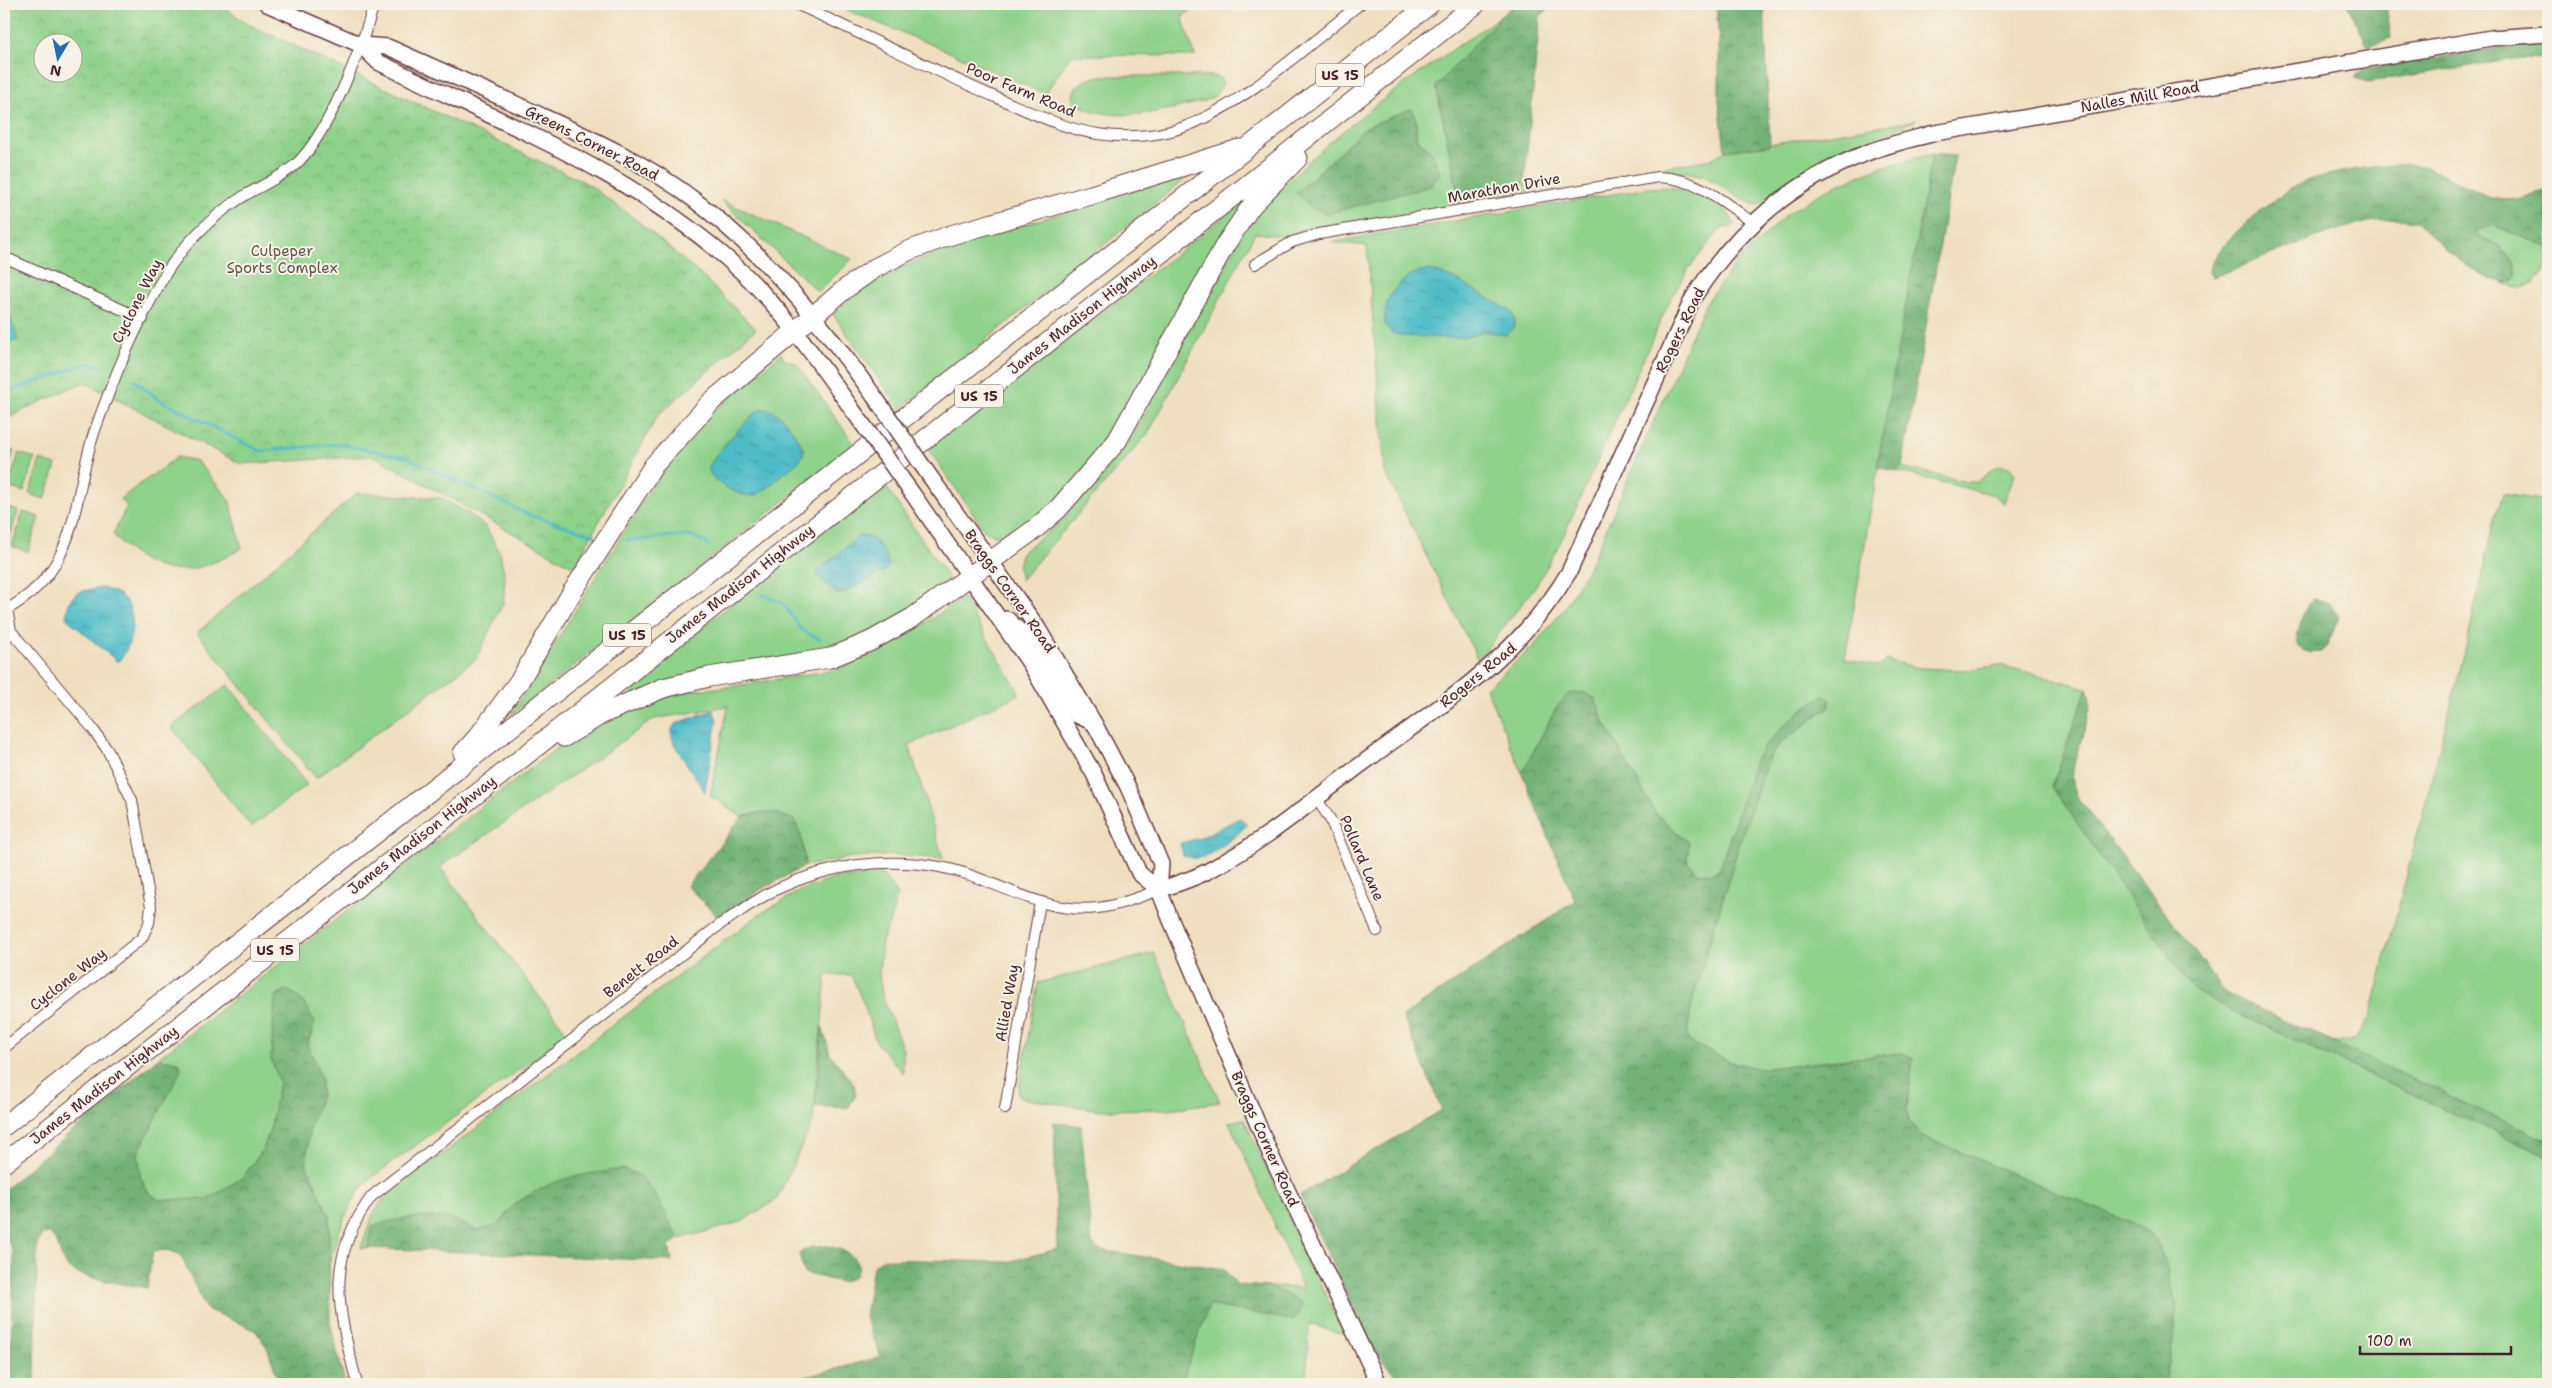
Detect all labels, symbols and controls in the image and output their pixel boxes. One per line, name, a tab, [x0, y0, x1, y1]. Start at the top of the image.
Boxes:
north arrow	[32, 32, 82, 82]
street label: Poor Farm Road	[963, 58, 1079, 122]
text: N	[49, 61, 63, 81]
road number: US 15	[1316, 64, 1364, 86]
street label: Nalles Mill Road	[2079, 77, 2202, 117]
street label: Greens Corner Road	[522, 101, 663, 186]
street label: Marathon Drive	[1446, 168, 1562, 208]
park label: Culpeper Sports Complex	[226, 241, 338, 278]
street label: James Madison Highway	[1004, 251, 1160, 379]
street label: Cyclone Way	[107, 255, 167, 347]
street label: Rogers Road	[1651, 283, 1710, 376]
road number: US 15	[955, 384, 1003, 408]
street label: James Madison Highway	[662, 520, 818, 648]
street label: Braggs Corner Road	[960, 525, 1060, 657]
road number: US 15	[603, 624, 651, 646]
street label: Rogers Road	[1436, 638, 1521, 712]
street label: James Madison Highway	[344, 771, 500, 899]
street label: Pollard Lane	[1335, 812, 1389, 904]
street label: Benett Road	[599, 931, 683, 1003]
road number: US 15	[251, 938, 299, 962]
street label: Cyclone Way	[26, 943, 110, 1015]
street label: Allied Way	[990, 963, 1024, 1043]
street label: James Madison Highway	[26, 1021, 182, 1149]
street label: Braggs Corner Road	[1226, 1068, 1304, 1210]
scale bar	[2360, 1323, 2511, 1355]
text: 100 m	[2367, 1331, 2412, 1351]

